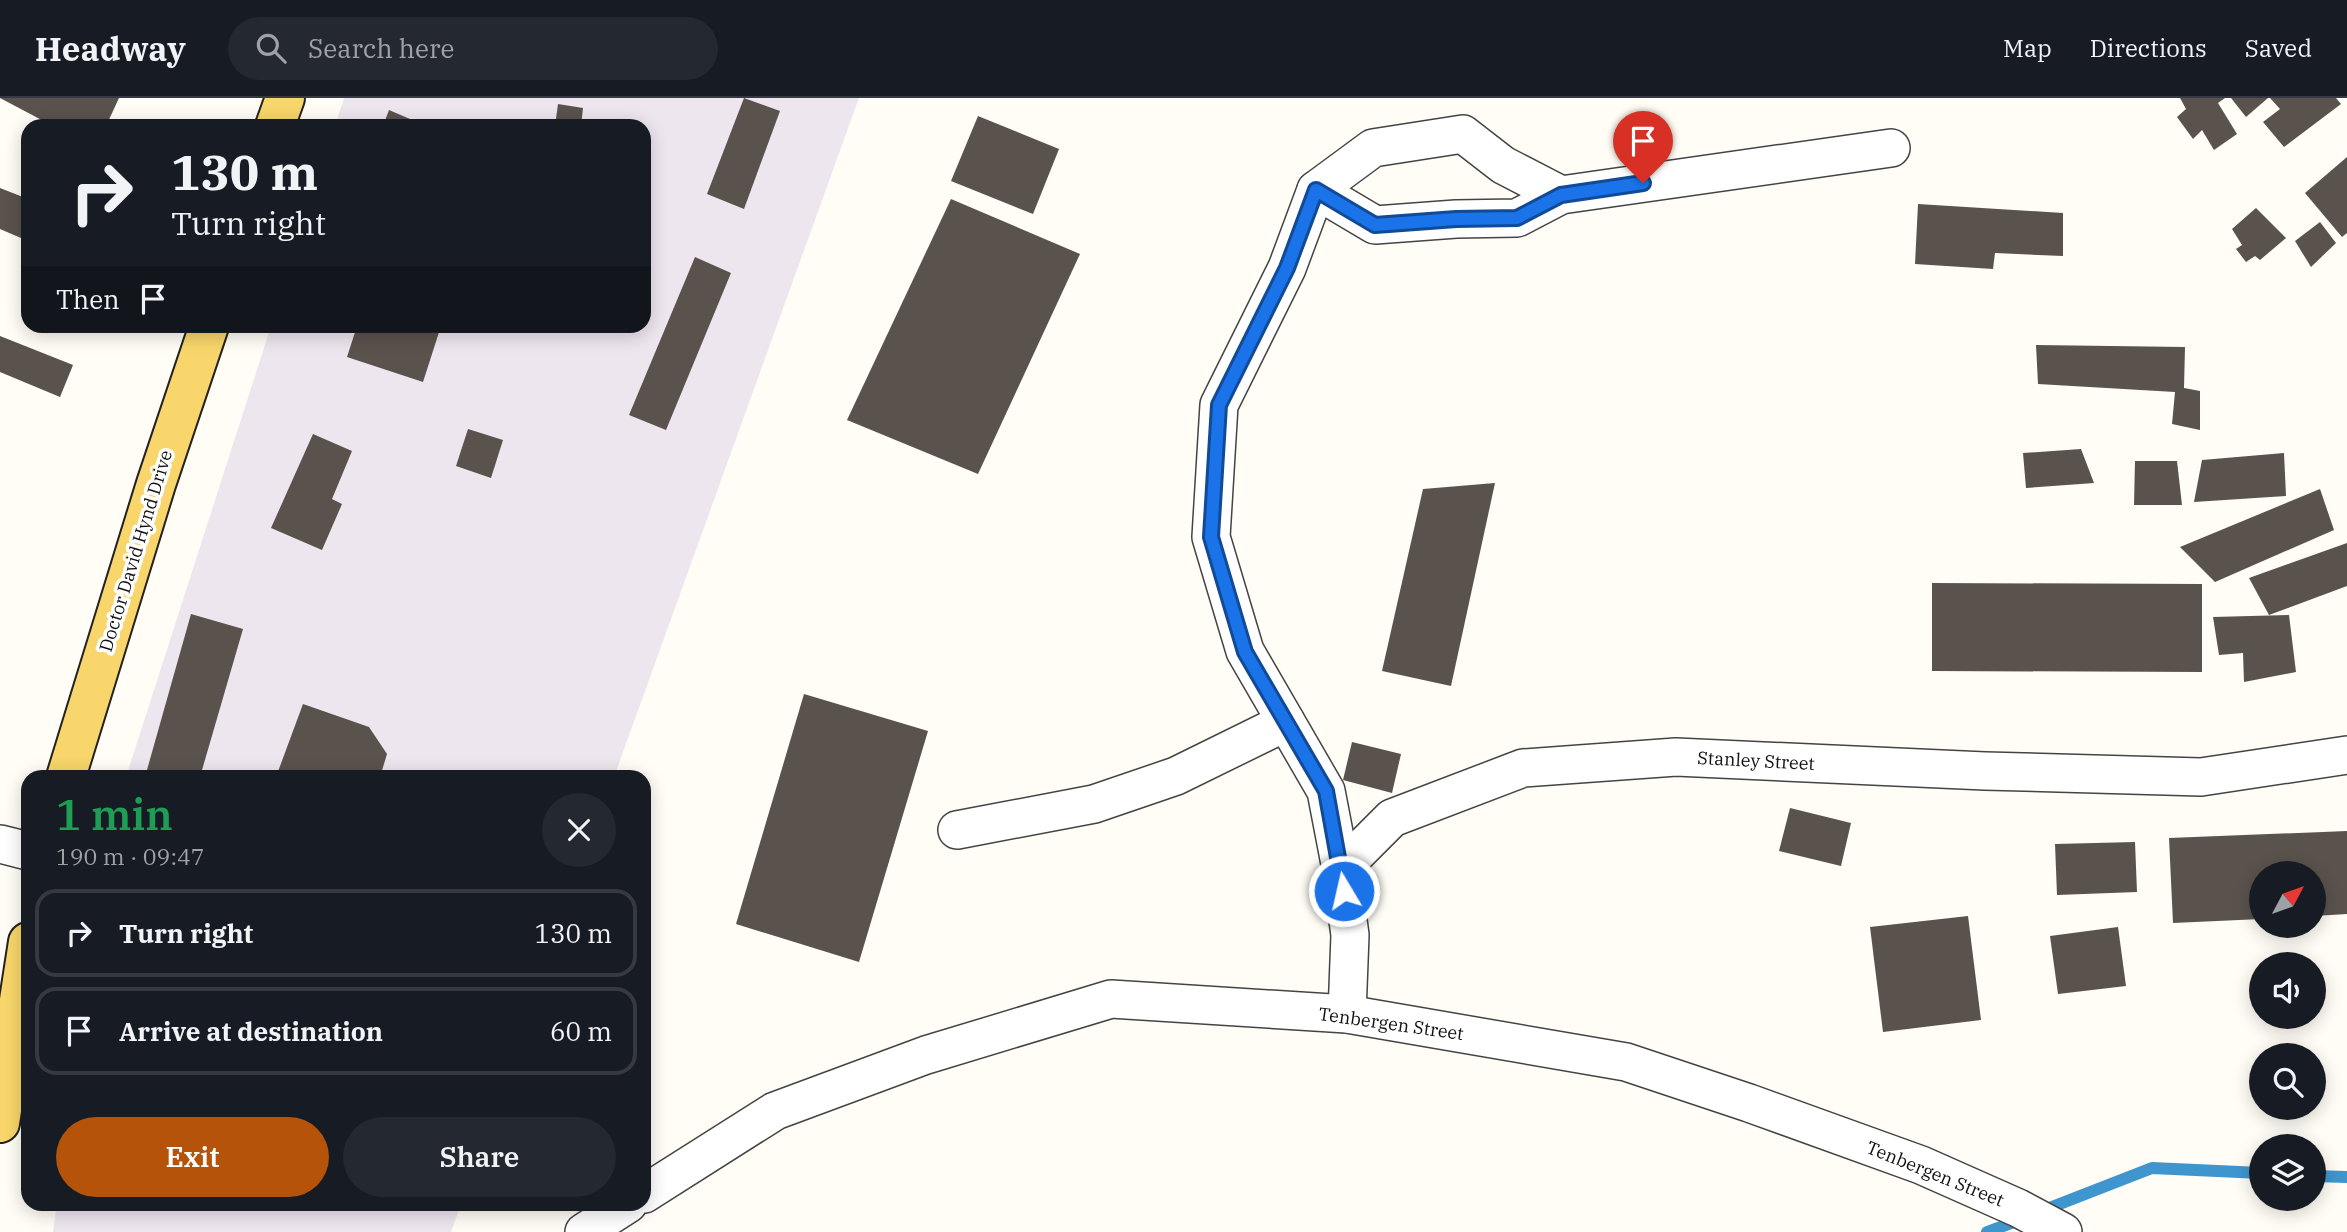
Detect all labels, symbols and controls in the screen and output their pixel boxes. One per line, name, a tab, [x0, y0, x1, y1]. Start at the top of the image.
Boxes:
search box	[228, 17, 718, 80]
text: Headway	[35, 27, 186, 70]
icon: search	[252, 29, 290, 67]
text: Search here	[308, 31, 454, 65]
text: Map	[2003, 32, 2052, 64]
text: Directions	[2090, 32, 2207, 64]
text: Saved	[2245, 32, 2312, 64]
pin	[1613, 111, 1673, 183]
icon: arrive	[1624, 122, 1662, 160]
text: 130 m	[171, 140, 318, 203]
icon: right	[56, 147, 147, 238]
text: Turn right	[171, 202, 326, 244]
icon: arrive	[134, 280, 172, 318]
text: Then	[56, 282, 120, 316]
street label: Doctor David Hynd Drive	[94, 447, 177, 654]
street label: Stanley Street	[1697, 746, 1815, 775]
text: 1 min	[56, 787, 173, 842]
button: close	[542, 793, 616, 867]
text: 190 m · 09:47	[56, 841, 205, 871]
position arrow	[1307, 854, 1381, 928]
north arrow	[2249, 861, 2326, 938]
map controls	[2249, 861, 2326, 1211]
icon: right	[60, 914, 98, 952]
text: Turn right	[119, 916, 253, 950]
text: 130 m	[534, 916, 612, 950]
button: sound	[2249, 952, 2326, 1029]
street label: Tenbergen Street	[1317, 1002, 1465, 1045]
icon: arrive	[60, 1012, 98, 1050]
text: Arrive at destination	[119, 1014, 383, 1048]
text: 60 m	[550, 1014, 612, 1048]
button: search	[2249, 1043, 2326, 1120]
button: Exit	[56, 1117, 329, 1197]
button: Share	[343, 1117, 616, 1197]
button: layers	[2249, 1134, 2326, 1211]
street label: Tenbergen Street	[1863, 1135, 2007, 1212]

